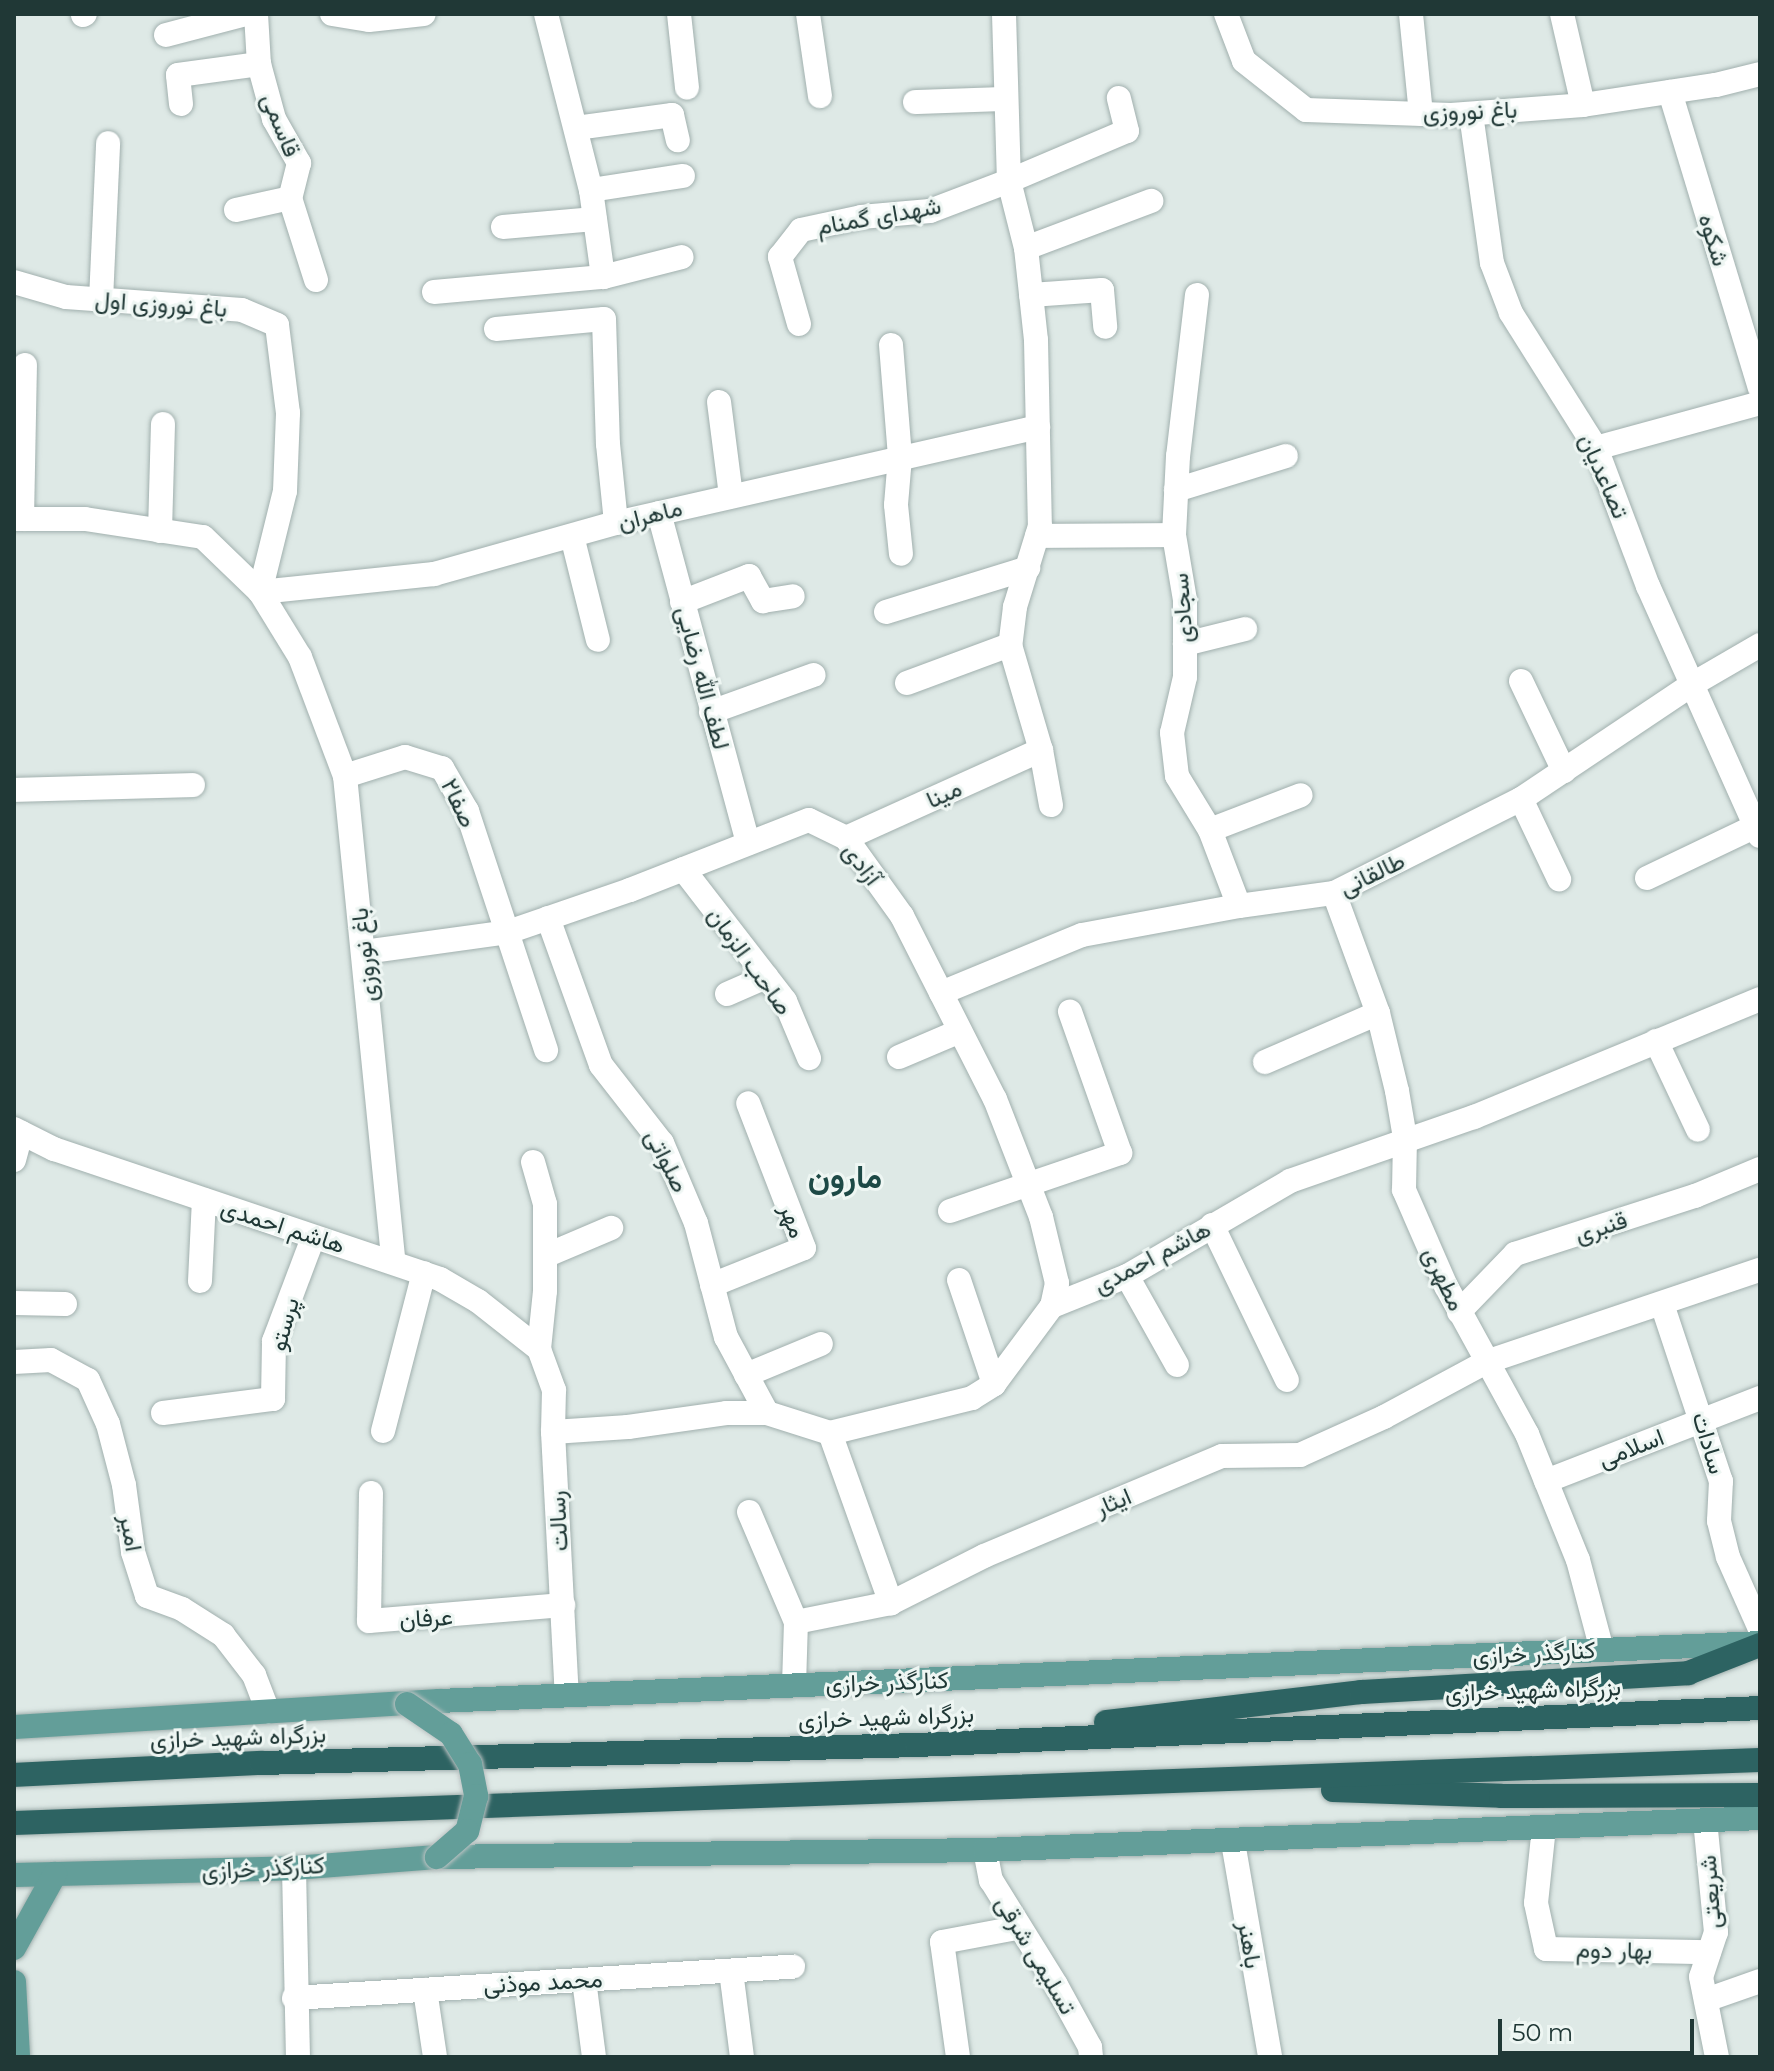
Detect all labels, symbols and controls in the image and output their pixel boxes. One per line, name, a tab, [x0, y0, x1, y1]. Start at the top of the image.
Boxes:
street label: قاسمی	[255, 89, 307, 161]
street label: باغ نوروزی	[1422, 95, 1518, 127]
street label: شهدای گمنام	[815, 191, 943, 241]
street label: شکوه	[1692, 210, 1736, 270]
street label: باغ نوروزی اول	[94, 285, 228, 323]
street label: تصاعدیان	[1573, 429, 1635, 523]
street label: ماهران	[615, 493, 685, 537]
street label: سجادی	[1165, 572, 1199, 644]
street label: لطف الله رضایی	[670, 603, 736, 753]
street label: صفا۲	[435, 774, 483, 832]
street label: مینا	[922, 774, 966, 814]
street label: آزادی	[837, 837, 887, 891]
street label: طالقانی	[1334, 846, 1410, 902]
street label: صاحب الزمان	[701, 901, 799, 1021]
street label: باغ نوروزی	[345, 906, 383, 1004]
street label: صلواتی	[639, 1125, 695, 1197]
district label: مارون	[808, 1158, 882, 1196]
street label: هاشم احمدی	[217, 1192, 349, 1260]
street label: مهر	[774, 1200, 812, 1242]
street label: قنبری	[1571, 1205, 1631, 1249]
street label: هاشم احمدی	[1089, 1214, 1215, 1300]
street label: مطهری	[1417, 1242, 1471, 1316]
street label: پرستو	[263, 1294, 305, 1354]
street label: سادات	[1686, 1409, 1732, 1477]
street label: اسلامی	[1594, 1422, 1668, 1474]
street label: ایثار	[1090, 1482, 1136, 1522]
street label: رسالت	[542, 1490, 574, 1552]
street label: امیر	[114, 1512, 148, 1554]
street label: عرفان	[398, 1602, 454, 1634]
street label: کنارگذر خرازی	[1472, 1635, 1596, 1671]
street label: کنارگذر خرازی	[825, 1665, 949, 1699]
street label: بزرگراه شهید خرازی	[1444, 1673, 1622, 1707]
street label: بزرگراه شهید خرازی	[797, 1700, 975, 1734]
street label: بزرگراه شهید خرازی	[149, 1720, 327, 1754]
street label: کنارگذر خرازی	[201, 1850, 325, 1886]
street label: شریعتی	[1693, 1854, 1727, 1930]
street label: تسلیمی شرقی	[989, 1891, 1083, 2019]
street label: باهنر	[1232, 1919, 1268, 1971]
street label: بهار دوم	[1576, 1935, 1652, 1965]
street label: محمد موذنی	[483, 1964, 603, 2000]
scale bar	[1502, 2003, 1698, 2053]
text: 50 m	[1512, 2018, 1573, 2047]

